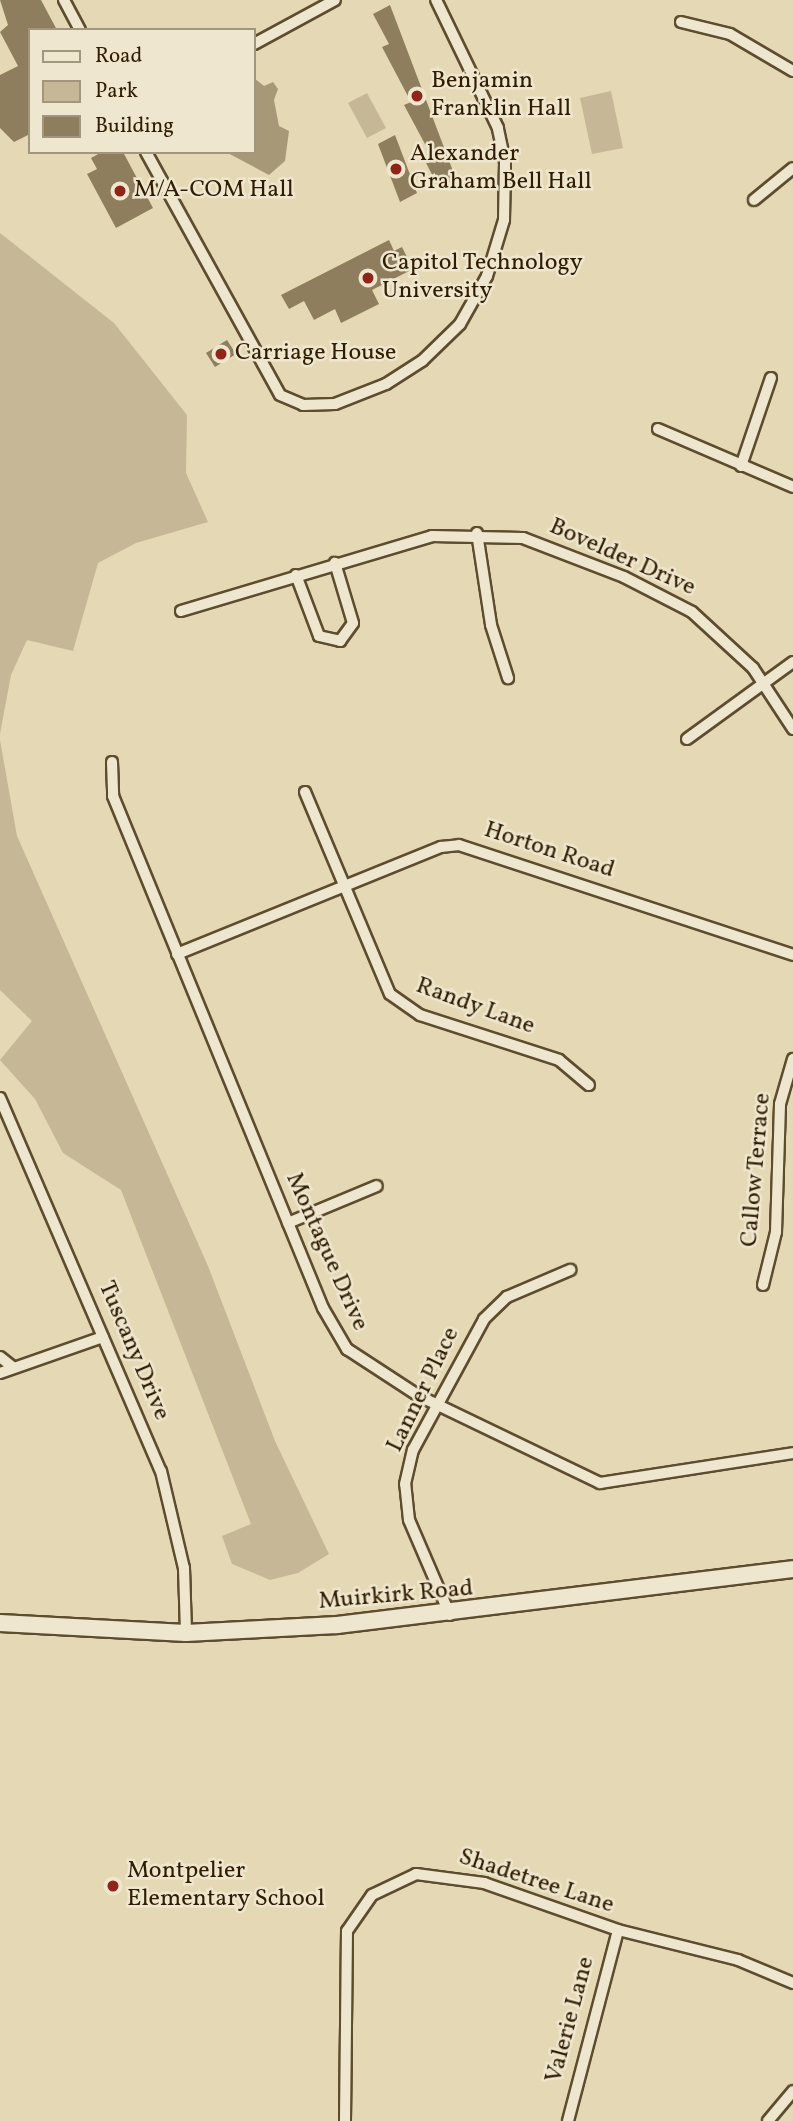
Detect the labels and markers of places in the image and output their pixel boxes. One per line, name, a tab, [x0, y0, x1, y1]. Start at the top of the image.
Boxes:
place label: Benjamin Franklin Hall	[431, 68, 571, 124]
marker: Benjamin Franklin Hall	[409, 88, 425, 104]
place label: Alexander Graham Bell Hall	[410, 141, 592, 197]
marker: Alexander Graham Bell Hall	[388, 161, 404, 177]
place label: M/A-COM Hall	[134, 177, 294, 205]
marker: M/A-COM Hall	[112, 183, 128, 199]
place label: Capitol Technology University	[382, 250, 584, 306]
marker: Capitol Technology University	[360, 270, 376, 286]
place label: Carriage House	[235, 340, 396, 368]
marker: Carriage House	[213, 346, 229, 362]
place label: Montpelier Elementary School	[127, 1858, 325, 1914]
marker: Montpelier Elementary School	[105, 1878, 121, 1894]

